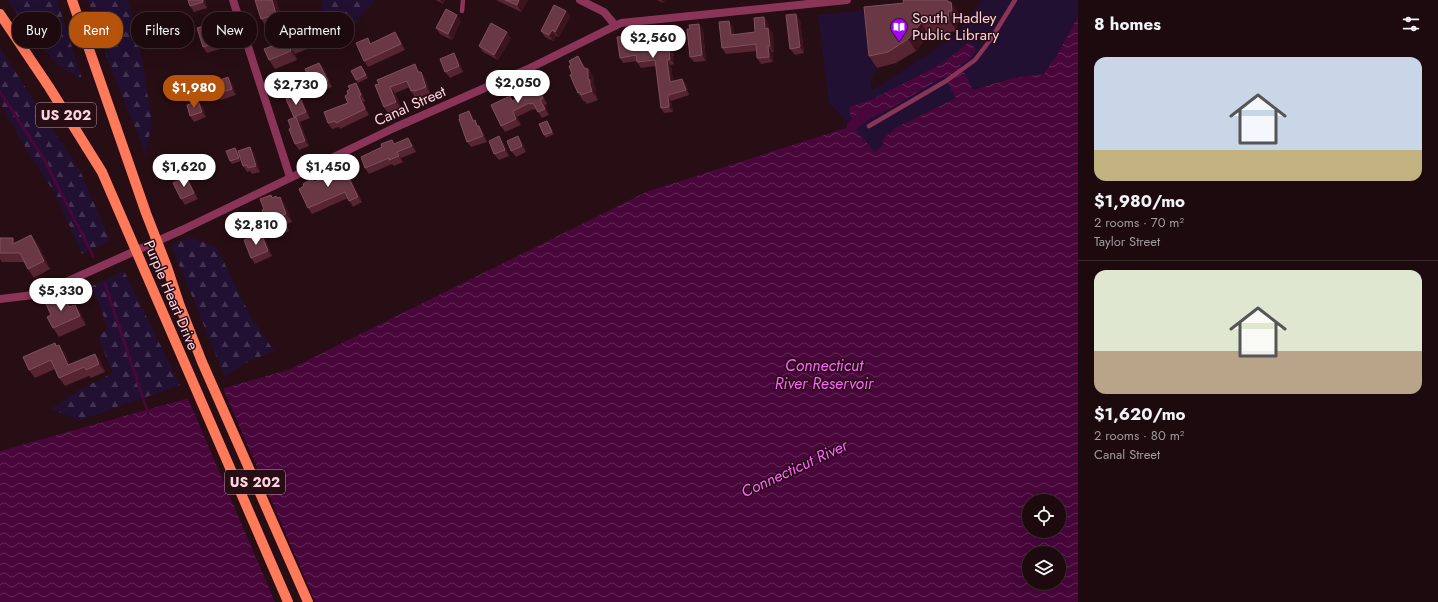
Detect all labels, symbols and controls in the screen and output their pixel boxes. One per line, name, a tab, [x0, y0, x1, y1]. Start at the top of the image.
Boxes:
place label: South Hadley Public Library	[912, 7, 1000, 46]
chip: Buy	[12, 12, 61, 48]
chip: Rent	[69, 12, 123, 48]
chip: Filters	[131, 12, 194, 48]
chip: New	[202, 12, 257, 48]
chip: Apartment	[265, 12, 354, 48]
text: 8 homes	[1094, 12, 1161, 36]
icon: filters	[1400, 13, 1422, 35]
library icon: South Hadley Public Library	[889, 17, 909, 42]
pin: $2,560	[620, 25, 686, 59]
text: $2,560	[630, 28, 676, 47]
pin: $2,050	[485, 70, 551, 104]
pin: $2,730	[263, 72, 329, 106]
text: $2,050	[495, 73, 541, 92]
pin: $1,980	[161, 75, 227, 109]
text: $2,730	[273, 75, 319, 94]
text: $1,980	[172, 78, 216, 97]
street label: Canal Street	[371, 80, 450, 132]
icon: home	[1222, 83, 1294, 155]
road number: US 202	[36, 103, 96, 127]
pin: $1,620	[151, 154, 217, 188]
pin: $1,450	[295, 154, 361, 188]
text: $1,620	[162, 157, 206, 176]
text: $1,450	[306, 157, 350, 176]
text: $1,980/mo	[1094, 189, 1185, 213]
pin: $2,810	[223, 212, 289, 246]
text: 2 rooms · 70 m²	[1094, 213, 1184, 232]
text: $2,810	[234, 215, 278, 234]
text: Taylor Street	[1094, 232, 1160, 251]
street label: Purple Heart Drive	[138, 237, 204, 354]
pin: $5,330	[28, 278, 94, 312]
text: $5,330	[38, 281, 84, 300]
icon: home	[1222, 296, 1294, 368]
water label: Connecticut River Reservoir	[775, 354, 875, 395]
text: $1,620/mo	[1094, 402, 1186, 426]
text: 2 rooms · 80 m²	[1094, 426, 1184, 445]
water label: Connecticut River	[737, 433, 853, 503]
text: Canal Street	[1094, 445, 1160, 464]
road number: US 202	[225, 470, 285, 494]
map controls	[1022, 494, 1066, 590]
button: locate	[1022, 494, 1066, 538]
button: layers	[1022, 546, 1066, 590]

